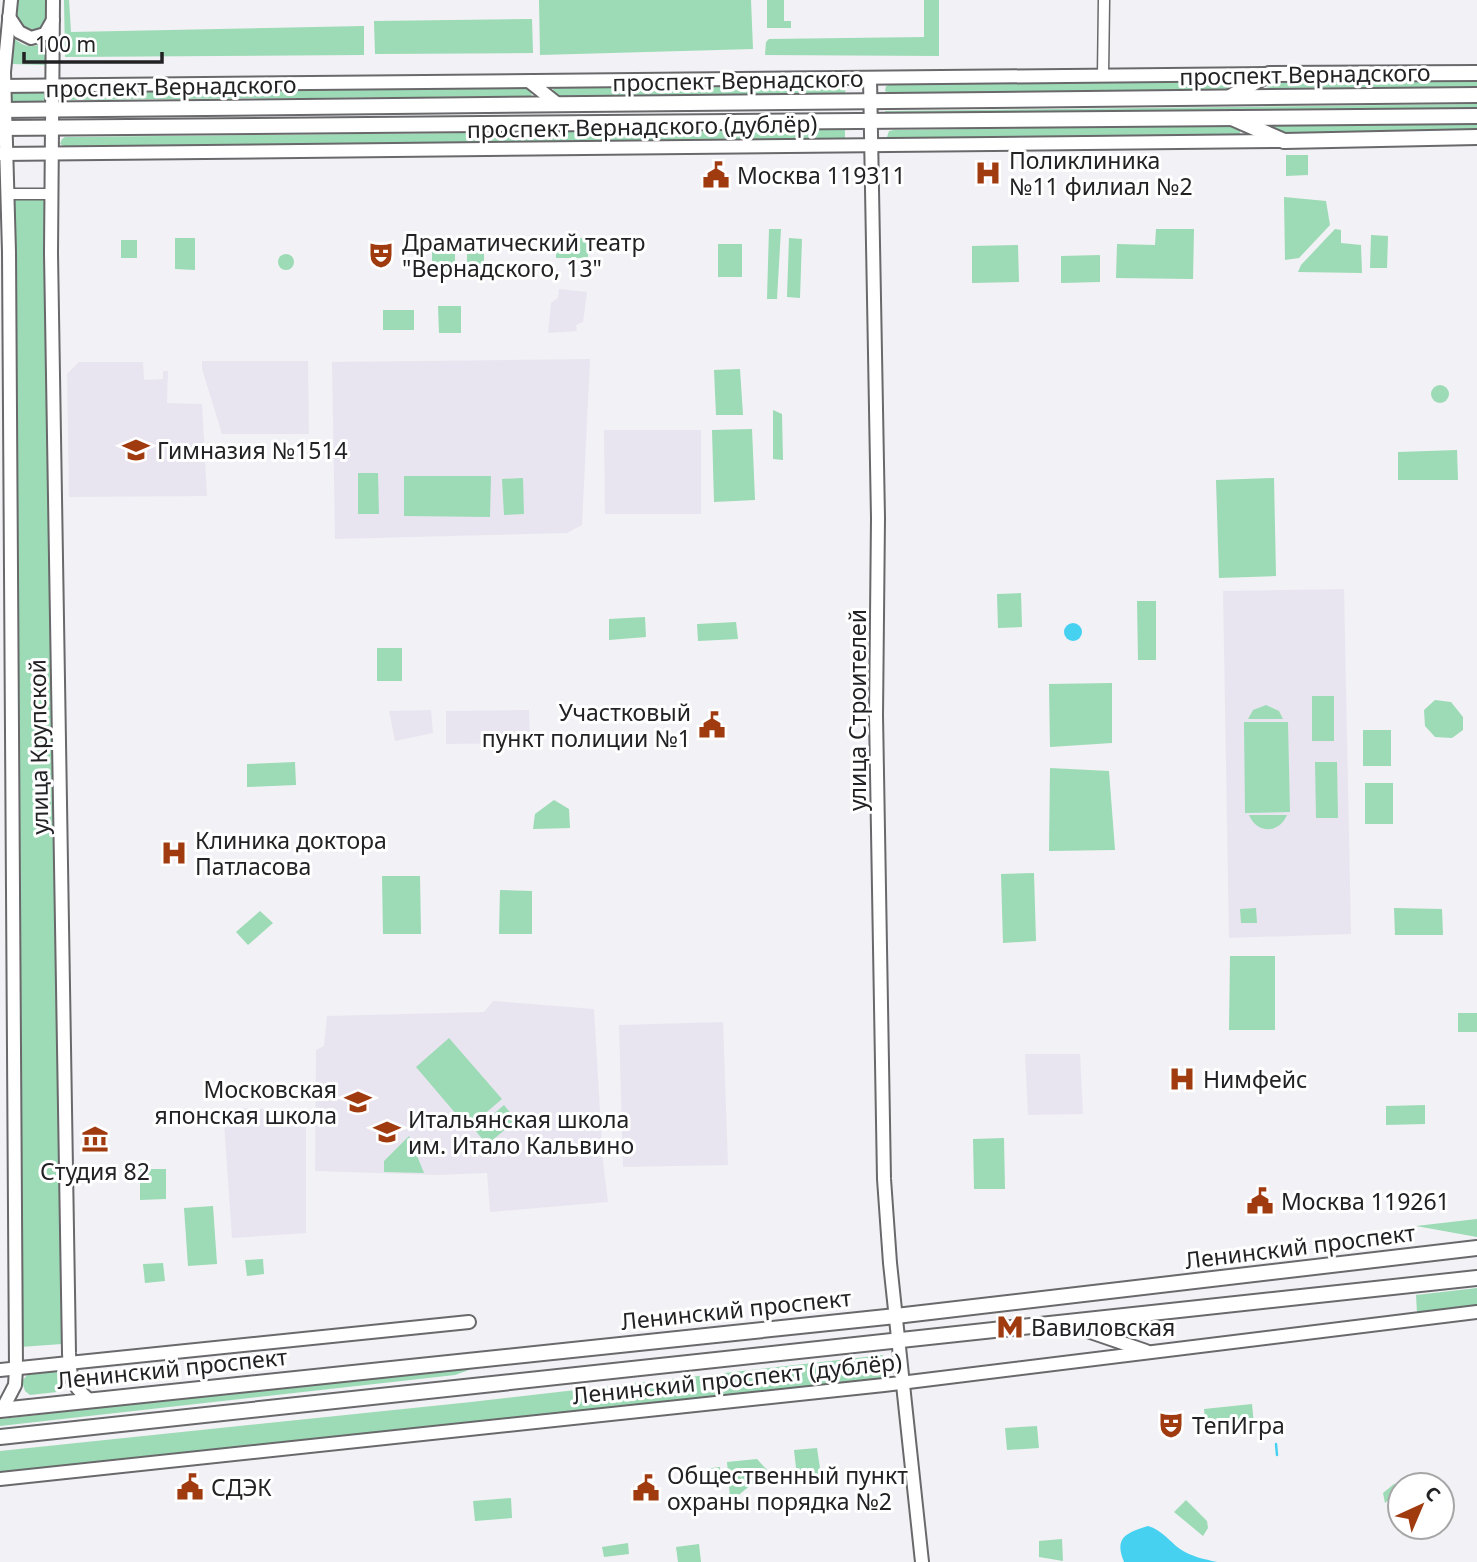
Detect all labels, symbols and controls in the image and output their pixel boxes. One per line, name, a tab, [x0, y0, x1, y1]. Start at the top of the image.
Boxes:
scale bar	[24, 21, 163, 65]
text: 100 m	[35, 30, 96, 58]
street label: проспект Вернадского	[1179, 56, 1431, 92]
street label: проспект Вернадского	[612, 62, 864, 98]
street label: проспект Вернадского	[45, 68, 297, 104]
street label: проспект Вернадского (дублёр)	[466, 107, 818, 145]
place label: Поликлиника №11 филиал №2	[1009, 144, 1193, 202]
hospital icon: Поликлиника №11 филиал №2	[973, 158, 1003, 188]
place label: Москва 119311	[737, 159, 906, 191]
public building icon: Москва 119311	[701, 160, 731, 190]
place label: Драматический театр "Вернадского, 13"	[402, 226, 645, 284]
theatre icon: Драматический театр "Вернадского, 13"	[366, 240, 396, 270]
place label: Гимназия №1514	[157, 434, 348, 466]
school or university icon: Гимназия №1514	[121, 435, 151, 465]
street label: улица Строителей	[841, 609, 873, 811]
street label: улица Крупской	[20, 659, 56, 835]
place label: Участковый пункт полиции №1	[482, 696, 691, 754]
public building icon: Участковый пункт полиции №1	[697, 710, 727, 740]
place label: Клиника доктора Патласова	[195, 824, 387, 882]
hospital icon: Клиника доктора Патласова	[159, 838, 189, 868]
place label: Нимфейс	[1203, 1063, 1307, 1095]
hospital icon: Нимфейс	[1167, 1064, 1197, 1094]
place label: Московская японская школа	[155, 1073, 337, 1131]
school or university icon: Московская японская школа	[343, 1087, 373, 1117]
place label: Итальянская школа им. Итало Кальвино	[408, 1103, 634, 1161]
school or university icon: Итальянская школа им. Итало Кальвино	[372, 1117, 402, 1147]
museum icon: Студия 82	[80, 1124, 110, 1154]
place label: Студия 82	[40, 1155, 150, 1187]
place label: Москва 119261	[1281, 1185, 1450, 1217]
public building icon: Москва 119261	[1245, 1186, 1275, 1216]
street label: Ленинский проспект	[1183, 1216, 1417, 1276]
street label: Ленинский проспект	[619, 1281, 853, 1337]
place label: Вавиловская	[1031, 1311, 1175, 1343]
metro station icon: Вавиловская	[995, 1312, 1025, 1342]
street label: Ленинский проспект	[55, 1340, 289, 1396]
street label: Ленинский проспект (дублёр)	[571, 1345, 903, 1411]
place label: ТепИгра	[1192, 1409, 1285, 1441]
theatre icon: ТепИгра	[1156, 1410, 1186, 1440]
place label: Общественный пункт охраны порядка №2	[667, 1459, 908, 1517]
place label: СДЭК	[211, 1471, 272, 1503]
north arrow	[1386, 1471, 1456, 1541]
public building icon: СДЭК	[175, 1472, 205, 1502]
public building icon: Общественный пункт охраны порядка №2	[631, 1473, 661, 1503]
text: С	[1419, 1480, 1446, 1507]

